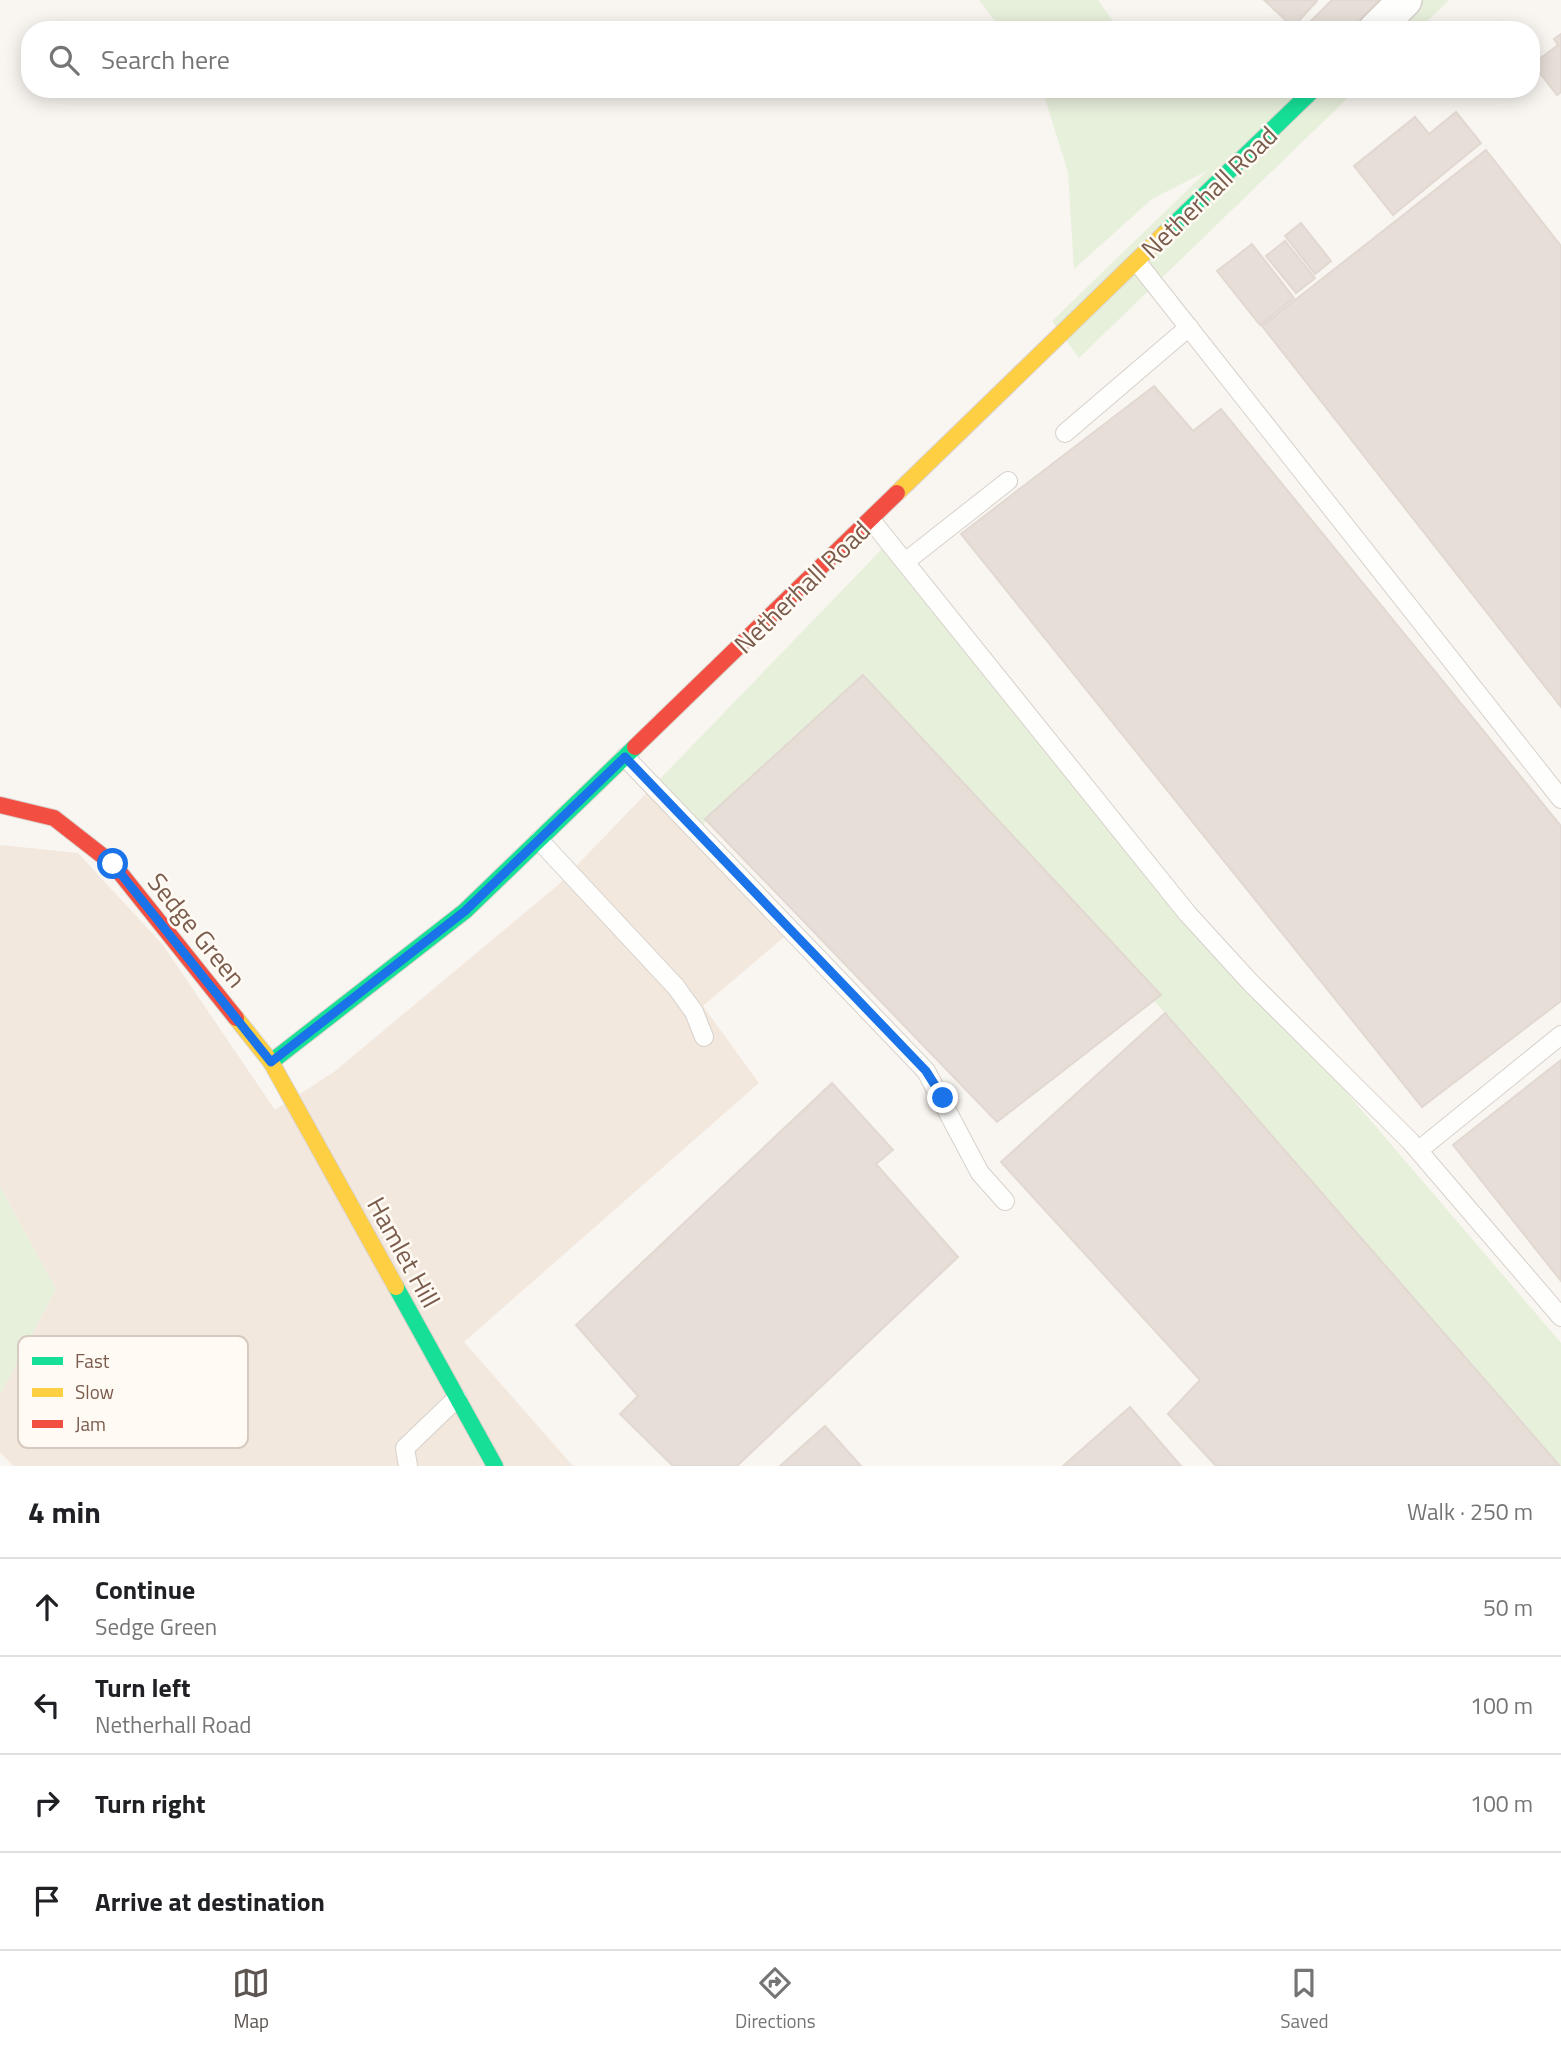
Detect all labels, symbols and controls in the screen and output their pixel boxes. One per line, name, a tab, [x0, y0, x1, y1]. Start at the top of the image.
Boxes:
search box	[21, 21, 1540, 98]
text: Search here	[101, 40, 230, 79]
icon: search	[45, 41, 83, 79]
street label: Netherhall Road	[1132, 117, 1286, 267]
street label: Netherhall Road	[725, 512, 879, 662]
route start	[97, 848, 128, 879]
street label: Sedge Green	[138, 864, 256, 996]
route end	[927, 1082, 958, 1113]
street label: Hamlet Hill	[357, 1189, 451, 1315]
legend	[18, 1336, 248, 1448]
text: Fast	[75, 1346, 110, 1375]
text: Slow	[75, 1377, 114, 1406]
text: Jam	[75, 1409, 106, 1438]
text: 4 min	[28, 1489, 101, 1535]
text: Walk · 250 m	[1407, 1494, 1533, 1529]
text: Continue	[95, 1570, 195, 1609]
icon: ahead	[28, 1588, 66, 1626]
text: 50 m	[1483, 1590, 1533, 1625]
text: Sedge Green	[95, 1609, 217, 1644]
text: Turn left	[95, 1668, 190, 1707]
icon: left	[28, 1686, 66, 1724]
text: 100 m	[1470, 1688, 1533, 1723]
text: Netherhall Road	[95, 1707, 251, 1742]
icon: right	[28, 1784, 66, 1822]
text: Turn right	[95, 1784, 206, 1823]
text: 100 m	[1470, 1786, 1533, 1821]
icon: arrive	[28, 1882, 66, 1920]
text: Arrive at destination	[95, 1882, 325, 1921]
tab: Map	[232, 1964, 270, 2035]
tab: Directions	[735, 1964, 816, 2035]
tab: Saved	[1280, 1964, 1329, 2035]

